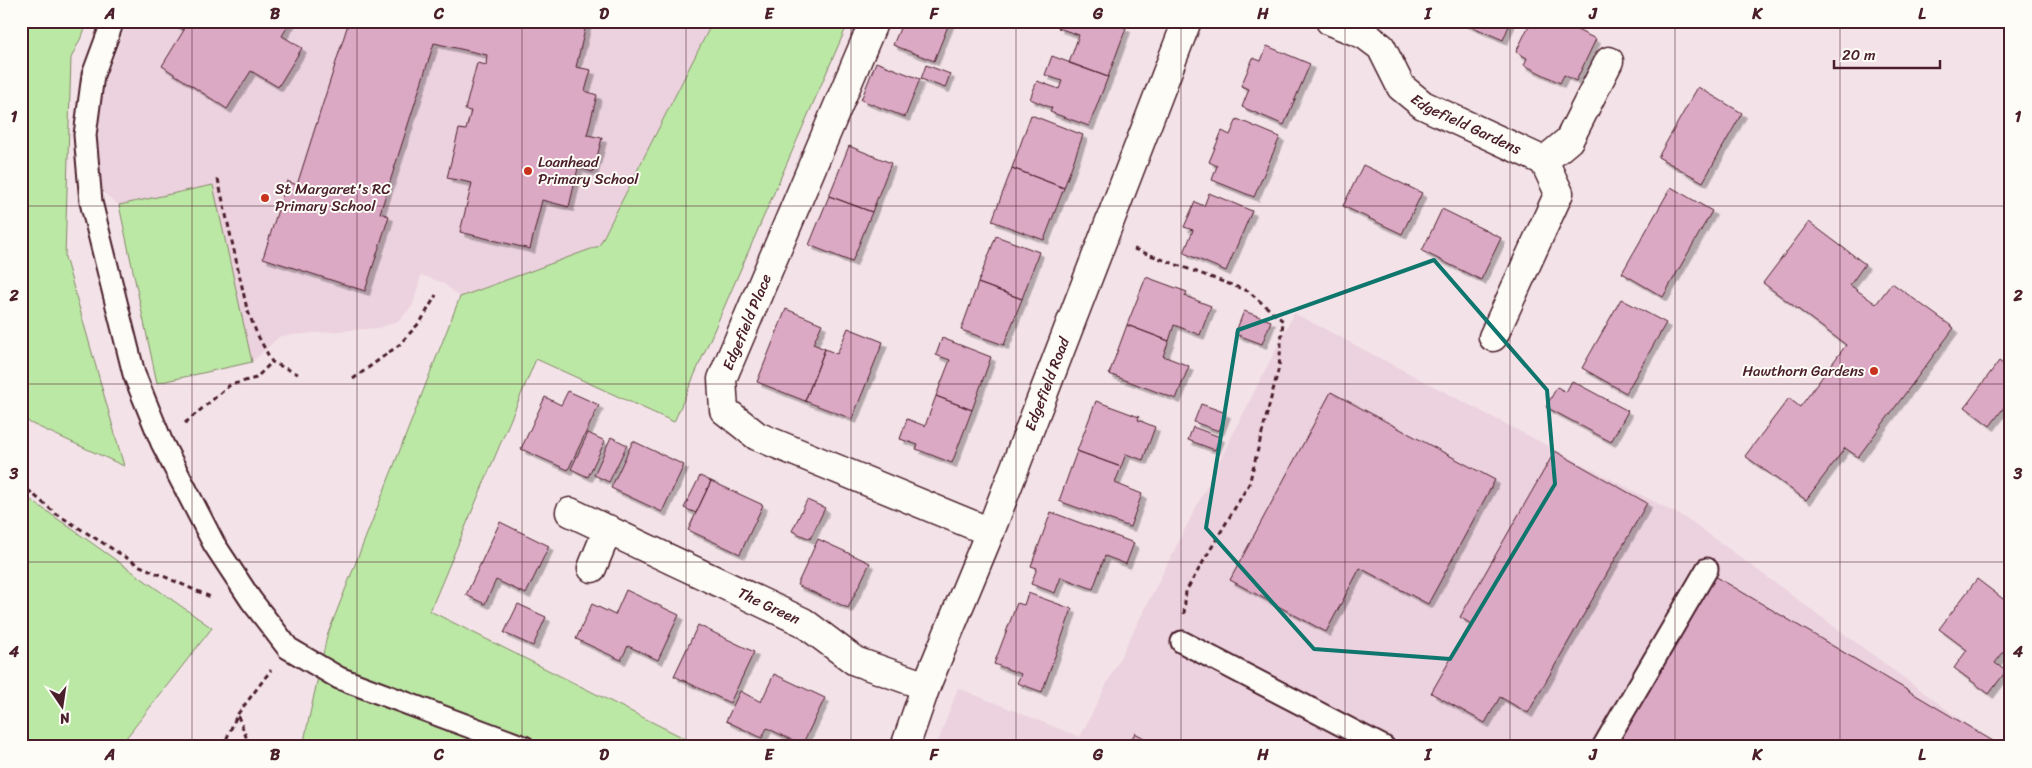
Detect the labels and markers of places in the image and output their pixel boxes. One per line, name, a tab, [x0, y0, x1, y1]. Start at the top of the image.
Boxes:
place label: Loanhead Primary School	[538, 149, 639, 192]
marker: Loanhead Primary School	[522, 165, 534, 177]
place label: St Margaret's RC Primary School	[275, 176, 391, 219]
marker: St Margaret's RC Primary School	[259, 192, 271, 204]
place label: Hawthorn Gardens	[1742, 358, 1865, 384]
marker: Hawthorn Gardens	[1868, 365, 1880, 377]

